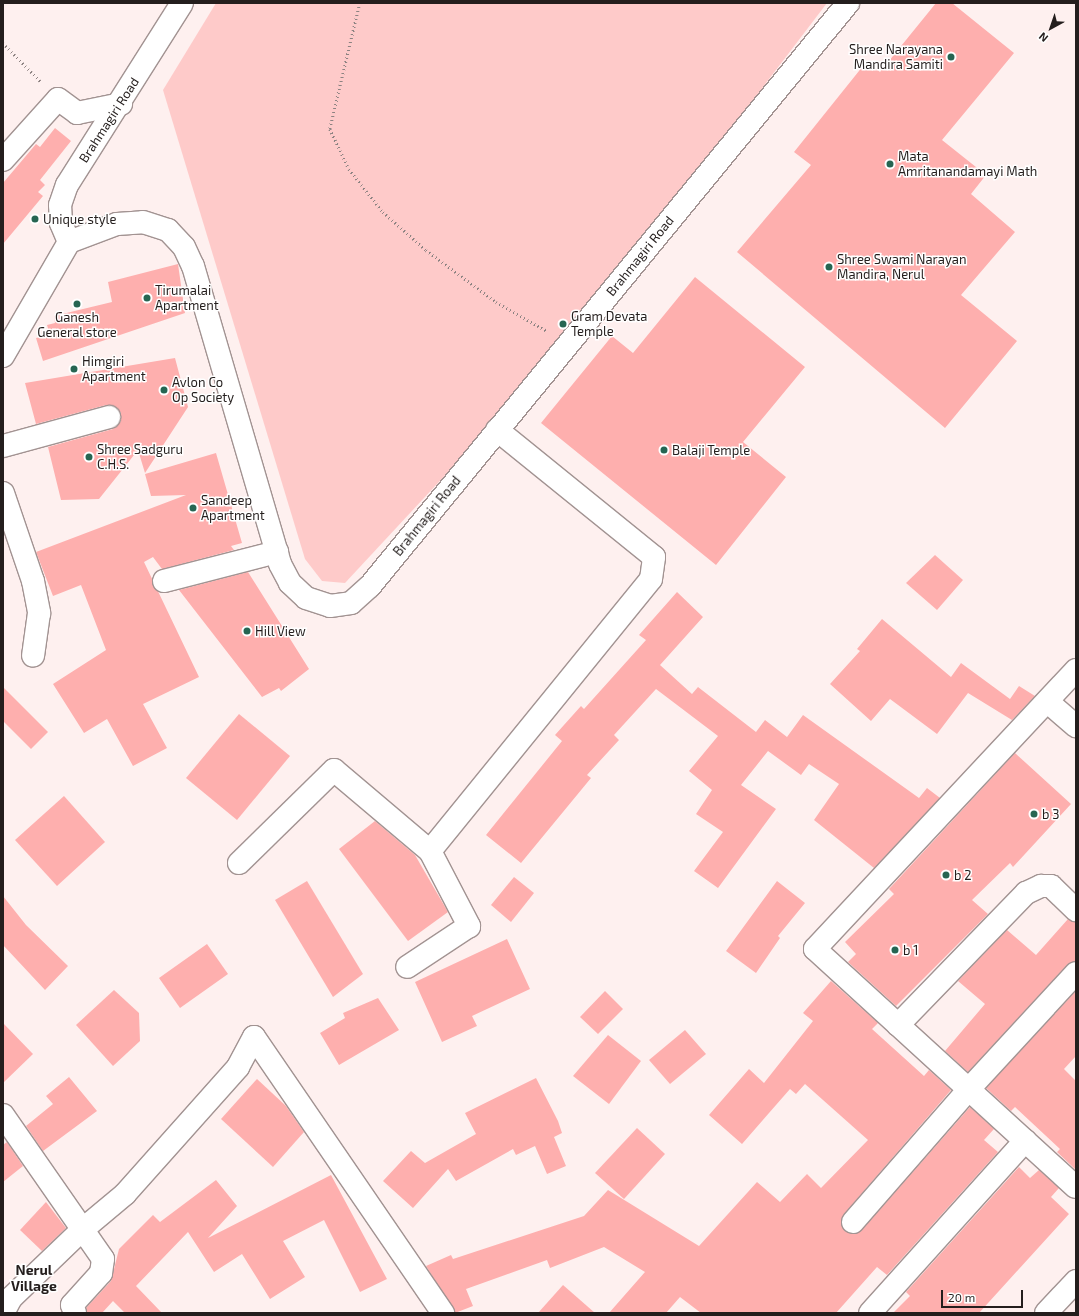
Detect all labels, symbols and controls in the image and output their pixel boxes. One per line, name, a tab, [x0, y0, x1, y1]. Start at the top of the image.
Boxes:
north arrow	[1031, 8, 1071, 48]
text: N	[1036, 30, 1050, 45]
place label: Shree Narayana Mandira Samiti	[849, 42, 943, 73]
marker: Shree Narayana Mandira Samiti	[946, 52, 956, 62]
street label: Brahmagiri Road	[76, 75, 142, 165]
place label: Mata Amritanandamayi Math	[898, 149, 1037, 180]
marker: Mata Amritanandamayi Math	[885, 159, 895, 169]
place label: Unique style	[43, 211, 116, 227]
street label: Brahmagiri Road	[603, 213, 677, 299]
marker: Unique style	[30, 214, 40, 224]
place label: Shree Swami Narayan Mandira, Nerul	[837, 252, 966, 283]
marker: Shree Swami Narayan Mandira, Nerul	[824, 262, 834, 272]
place label: Tirumalai Apartment	[155, 283, 219, 314]
marker: Tirumalai Apartment	[142, 293, 152, 303]
marker: Ganesh General store	[72, 299, 82, 309]
place label: Gram Devata Temple	[571, 309, 647, 340]
place label: Ganesh General store	[37, 310, 117, 341]
marker: Gram Devata Temple	[558, 319, 568, 329]
place label: Himgiri Apartment	[82, 354, 146, 385]
marker: Himgiri Apartment	[69, 364, 79, 374]
place label: Avlon Co Op Society	[172, 375, 234, 406]
marker: Avlon Co Op Society	[159, 385, 169, 395]
place label: Shree Sadguru C.H.S.	[97, 442, 183, 473]
place label: Balaji Temple	[672, 442, 750, 458]
marker: Balaji Temple	[659, 445, 669, 455]
marker: Shree Sadguru C.H.S.	[84, 452, 94, 462]
street label: Brahmagiri Road	[390, 473, 464, 559]
place label: Sandeep Apartment	[201, 493, 265, 524]
marker: Sandeep Apartment	[188, 503, 198, 513]
place label: Hill View	[255, 623, 306, 639]
marker: Hill View	[242, 626, 252, 636]
place label: b 3	[1042, 806, 1060, 822]
marker: b 3	[1029, 809, 1039, 819]
place label: b 2	[954, 867, 972, 883]
marker: b 2	[941, 870, 951, 880]
place label: b 1	[903, 942, 918, 958]
marker: b 1	[890, 945, 900, 955]
district label: Nerul Village	[11, 1262, 57, 1294]
scale bar	[943, 1282, 1025, 1308]
text: 20 m	[948, 1290, 975, 1304]

